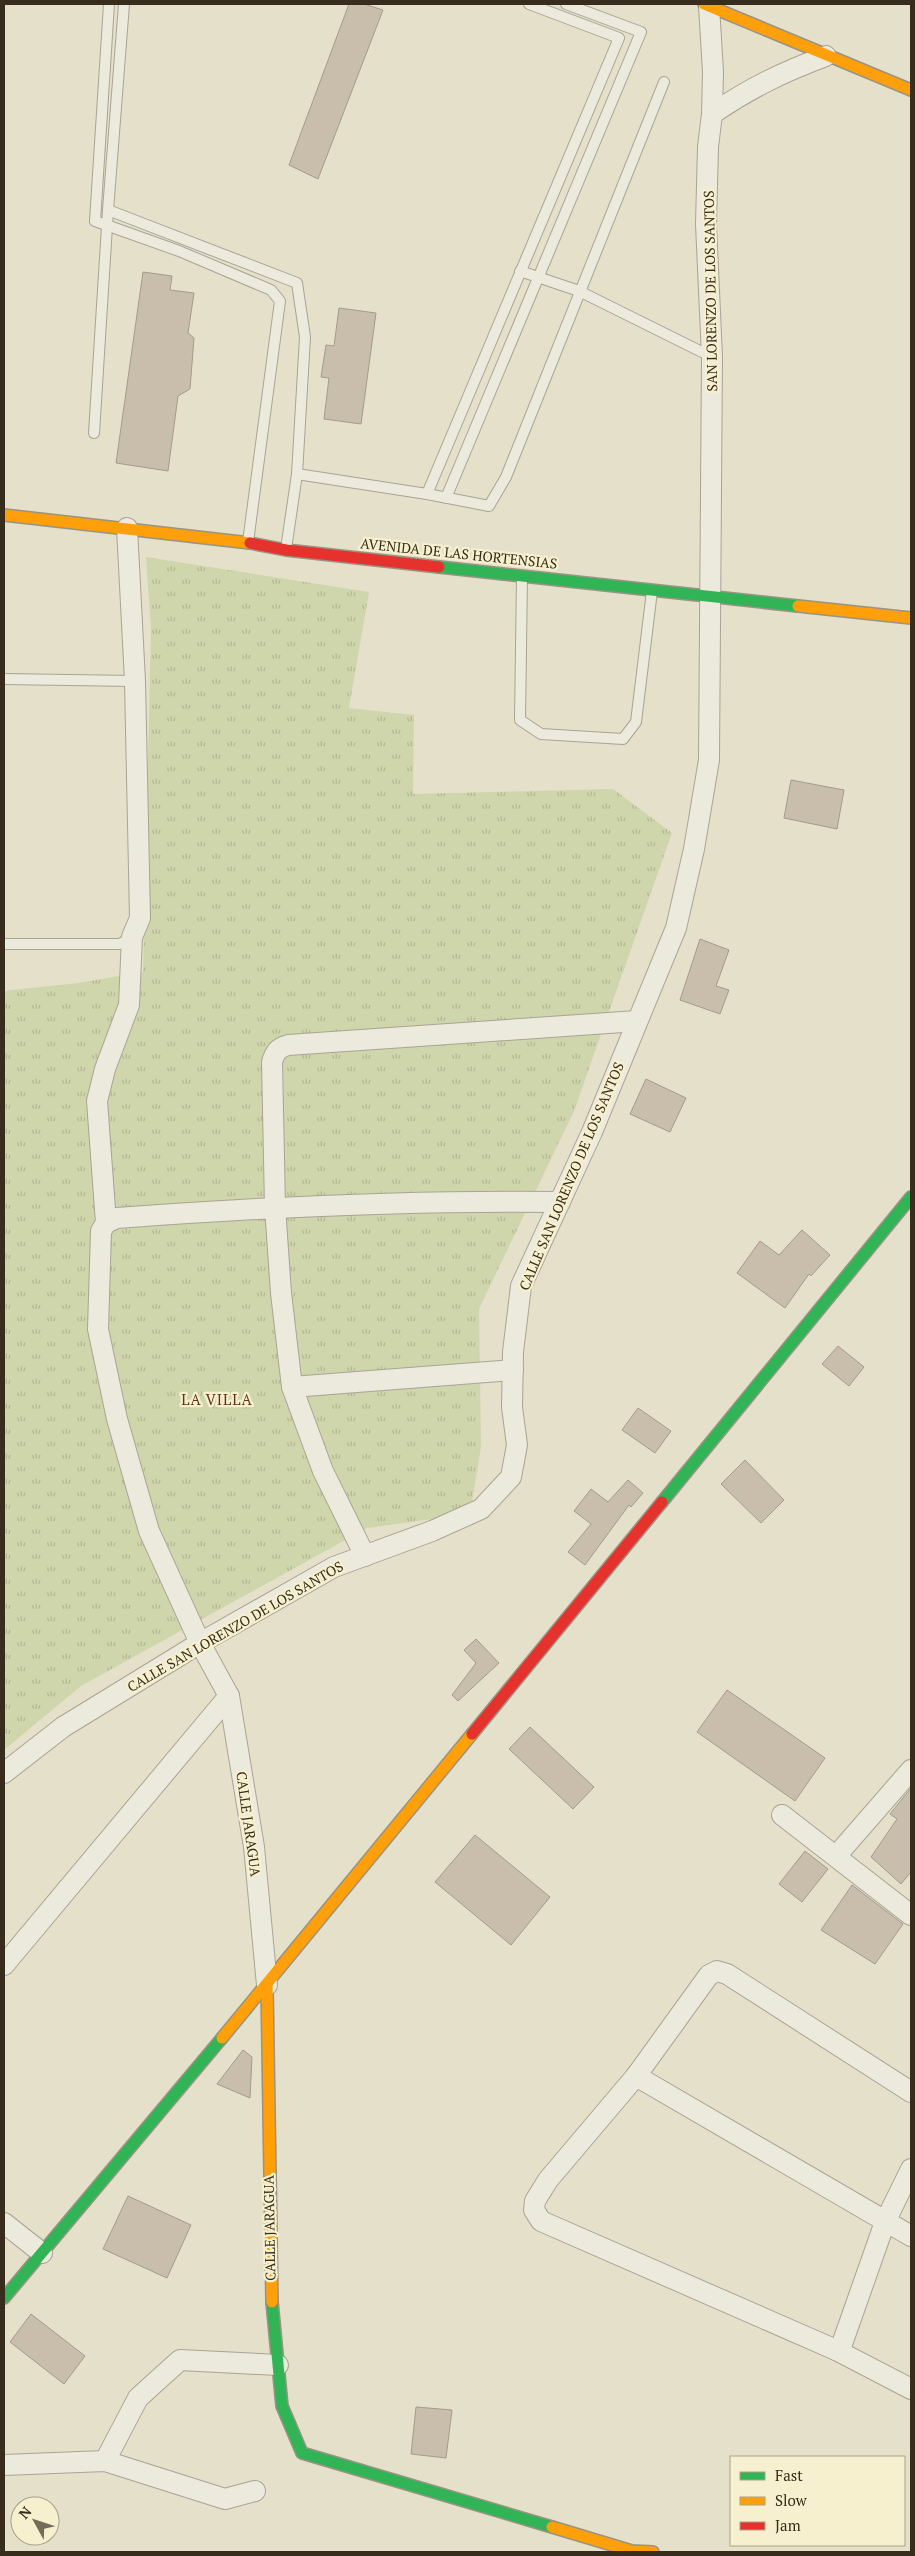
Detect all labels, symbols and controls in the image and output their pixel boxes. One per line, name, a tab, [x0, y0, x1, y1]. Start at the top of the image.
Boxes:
street label: SAN LORENZO DE LOS SANTOS	[699, 190, 721, 392]
street label: AVENIDA DE LAS HORTENSIAS	[360, 533, 558, 573]
street label: CALLE SAN LORENZO DE LOS SANTOS	[514, 1059, 628, 1293]
district label: LA VILLA	[181, 1389, 253, 1409]
street label: CALLE SAN LORENZO DE LOS SANTOS	[124, 1556, 346, 1696]
street label: CALLE JARAGUA	[232, 1770, 266, 1878]
street label: CALLE JARAGUA	[259, 2174, 279, 2281]
legend	[730, 2456, 905, 2546]
text: Fast	[775, 2465, 803, 2485]
text: Slow	[775, 2490, 808, 2510]
north arrow	[10, 2496, 60, 2546]
text: N	[14, 2502, 36, 2522]
text: Jam	[775, 2515, 801, 2535]

